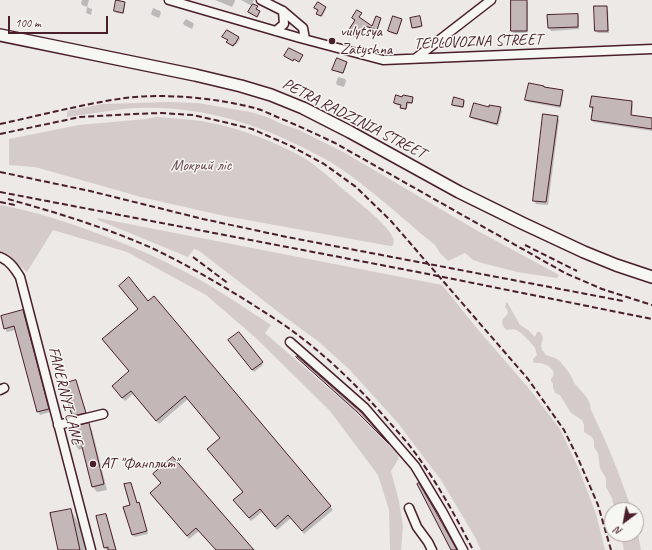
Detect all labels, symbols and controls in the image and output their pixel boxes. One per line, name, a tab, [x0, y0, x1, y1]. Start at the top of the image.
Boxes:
scale bar	[10, 8, 110, 34]
text: 100 m	[15, 15, 41, 31]
place label: vulytsya Zatyshna	[340, 22, 392, 60]
street label: TEPLOVOZNA STREET	[413, 30, 543, 54]
marker: vulytsya Zatyshna	[327, 36, 337, 46]
street label: PETRA RADZINIA STREET	[279, 75, 429, 163]
park label: Мокрий ліс	[171, 156, 231, 176]
street label: FANERNYI LANE	[44, 345, 86, 447]
place label: АТ "Фанплит"	[101, 454, 178, 474]
marker: АТ "Фанплит"	[88, 459, 98, 469]
north arrow	[604, 502, 644, 542]
text: N	[612, 524, 625, 539]

